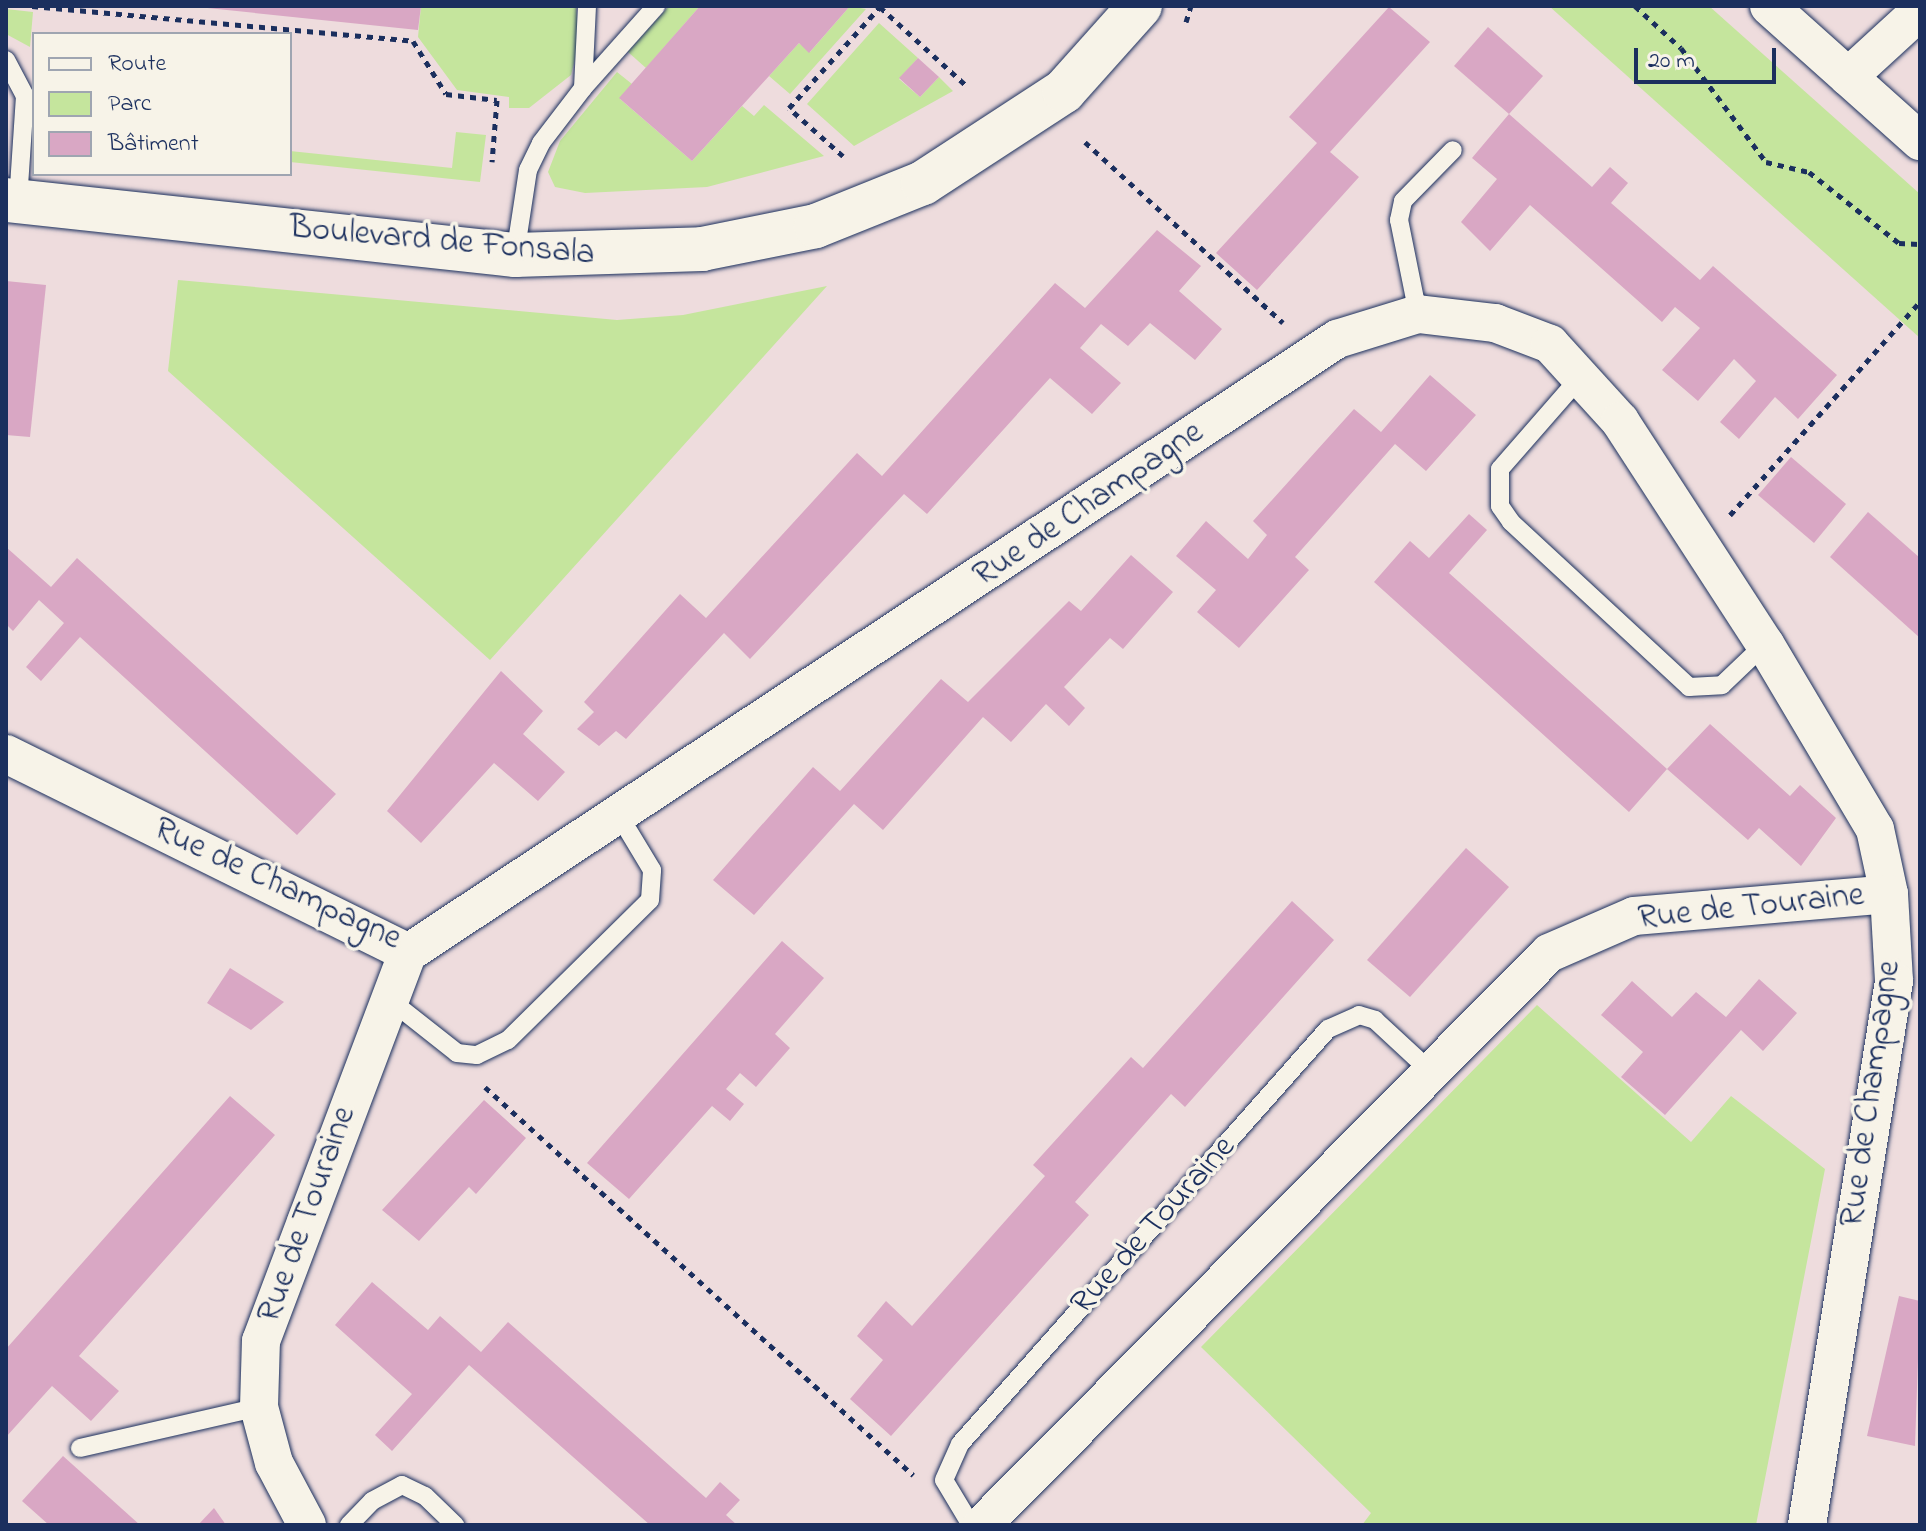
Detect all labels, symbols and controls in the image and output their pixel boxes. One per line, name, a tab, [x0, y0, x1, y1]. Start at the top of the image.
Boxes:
legend	[32, 32, 292, 176]
scale bar	[1638, 32, 1780, 82]
text: 20 m	[1648, 44, 1695, 79]
text: Route	[108, 47, 166, 82]
text: Parc	[108, 87, 152, 122]
text: Bâtiment	[108, 127, 199, 162]
street label: Boulevard de Fonsala	[288, 208, 596, 276]
street label: Rue de Champagne	[966, 413, 1212, 597]
street label: Rue de Champagne	[147, 810, 407, 960]
street label: Rue de Touraine	[1636, 876, 1866, 940]
street label: Rue de Champagne	[1833, 958, 1911, 1230]
street label: Rue de Touraine	[250, 1101, 366, 1329]
street label: Rue de Touraine	[1063, 1128, 1245, 1324]

